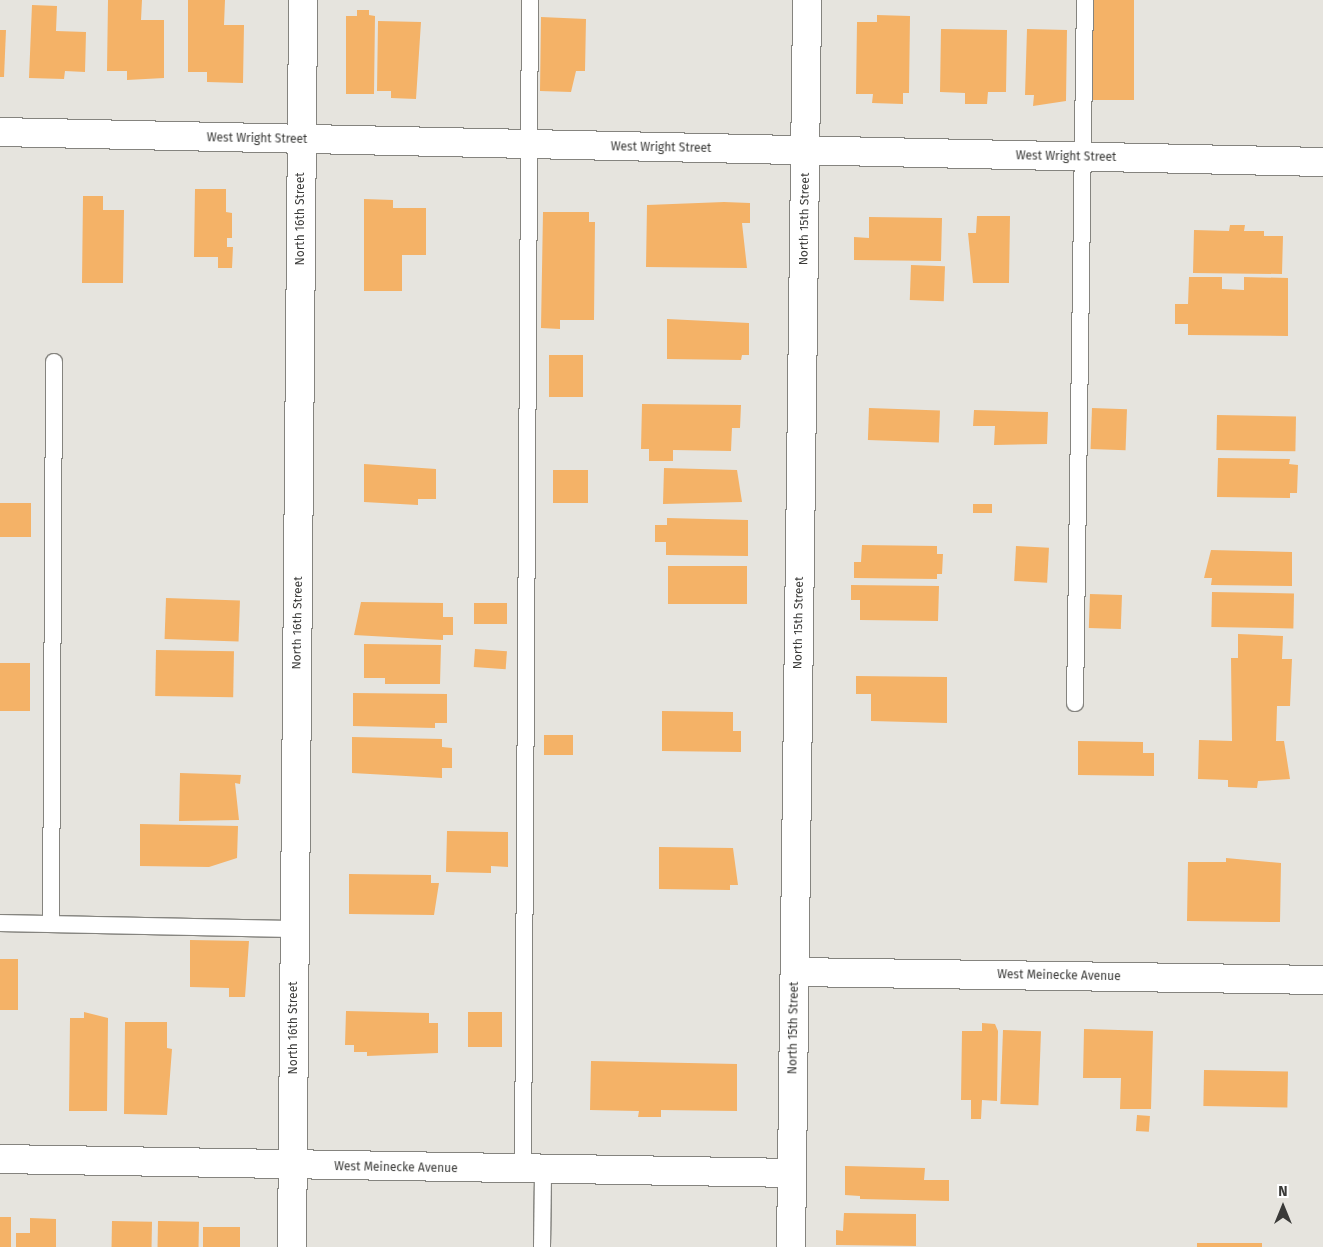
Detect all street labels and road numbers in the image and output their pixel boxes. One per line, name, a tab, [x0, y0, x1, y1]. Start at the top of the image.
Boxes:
street label: West Wright Street	[207, 131, 307, 147]
street label: West Wright Street	[611, 140, 711, 156]
street label: West Wright Street	[1016, 149, 1116, 165]
street label: North 16th Street	[294, 172, 308, 266]
street label: North 15th Street	[797, 173, 813, 265]
street label: North 16th Street	[290, 576, 306, 670]
street label: North 15th Street	[791, 577, 807, 669]
street label: West Meinecke Avenue	[997, 968, 1121, 984]
street label: North 16th Street	[287, 981, 301, 1075]
street label: North 15th Street	[786, 982, 802, 1074]
street label: West Meinecke Avenue	[334, 1160, 458, 1176]

